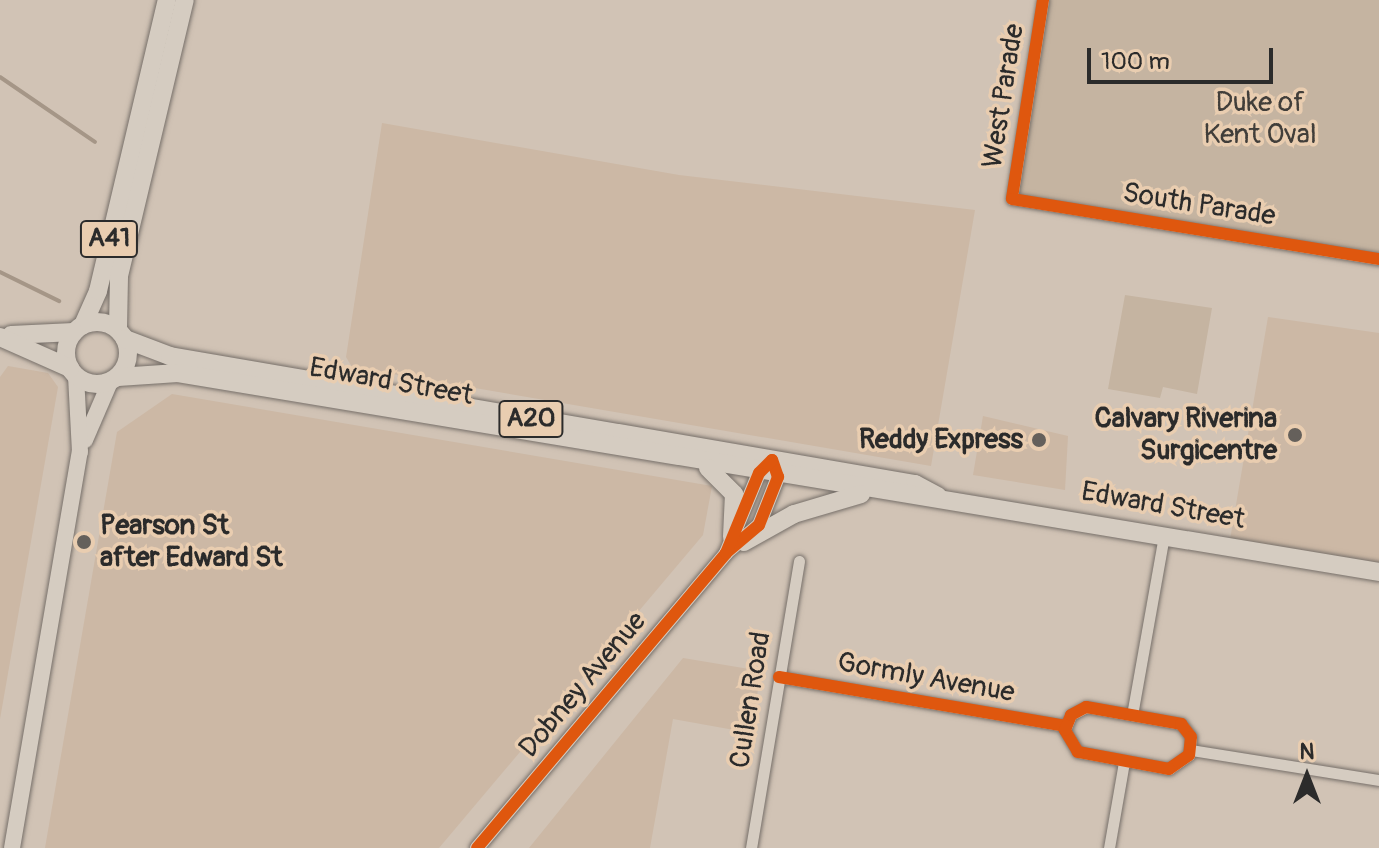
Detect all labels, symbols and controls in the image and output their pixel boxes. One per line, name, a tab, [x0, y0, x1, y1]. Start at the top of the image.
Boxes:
street label: West Parade	[976, 21, 1032, 171]
scale bar	[1091, 32, 1277, 82]
text: 100 m	[1101, 47, 1170, 76]
park label: Duke of Kent Oval	[1203, 86, 1317, 152]
street label: South Parade	[1120, 176, 1278, 234]
road number: A41	[79, 217, 139, 261]
street label: Edward Street	[307, 351, 475, 413]
road number: A20	[497, 397, 565, 441]
place label: Calvary Riverina Surgicentre	[1094, 402, 1277, 468]
place label: Reddy Express	[859, 423, 1023, 457]
marker: Calvary Riverina Surgicentre	[1284, 424, 1306, 446]
marker: Reddy Express	[1030, 431, 1048, 449]
street label: Edward Street	[1079, 475, 1247, 537]
place label: Pearson St after Edward St	[100, 509, 283, 575]
marker: Pearson St after Edward St	[75, 533, 93, 551]
street label: Dobney Avenue	[512, 605, 654, 765]
street label: Cullen Road	[724, 629, 778, 771]
street label: Gormly Avenue	[835, 646, 1017, 710]
north arrow	[1267, 736, 1347, 816]
text: N	[1300, 738, 1314, 766]

